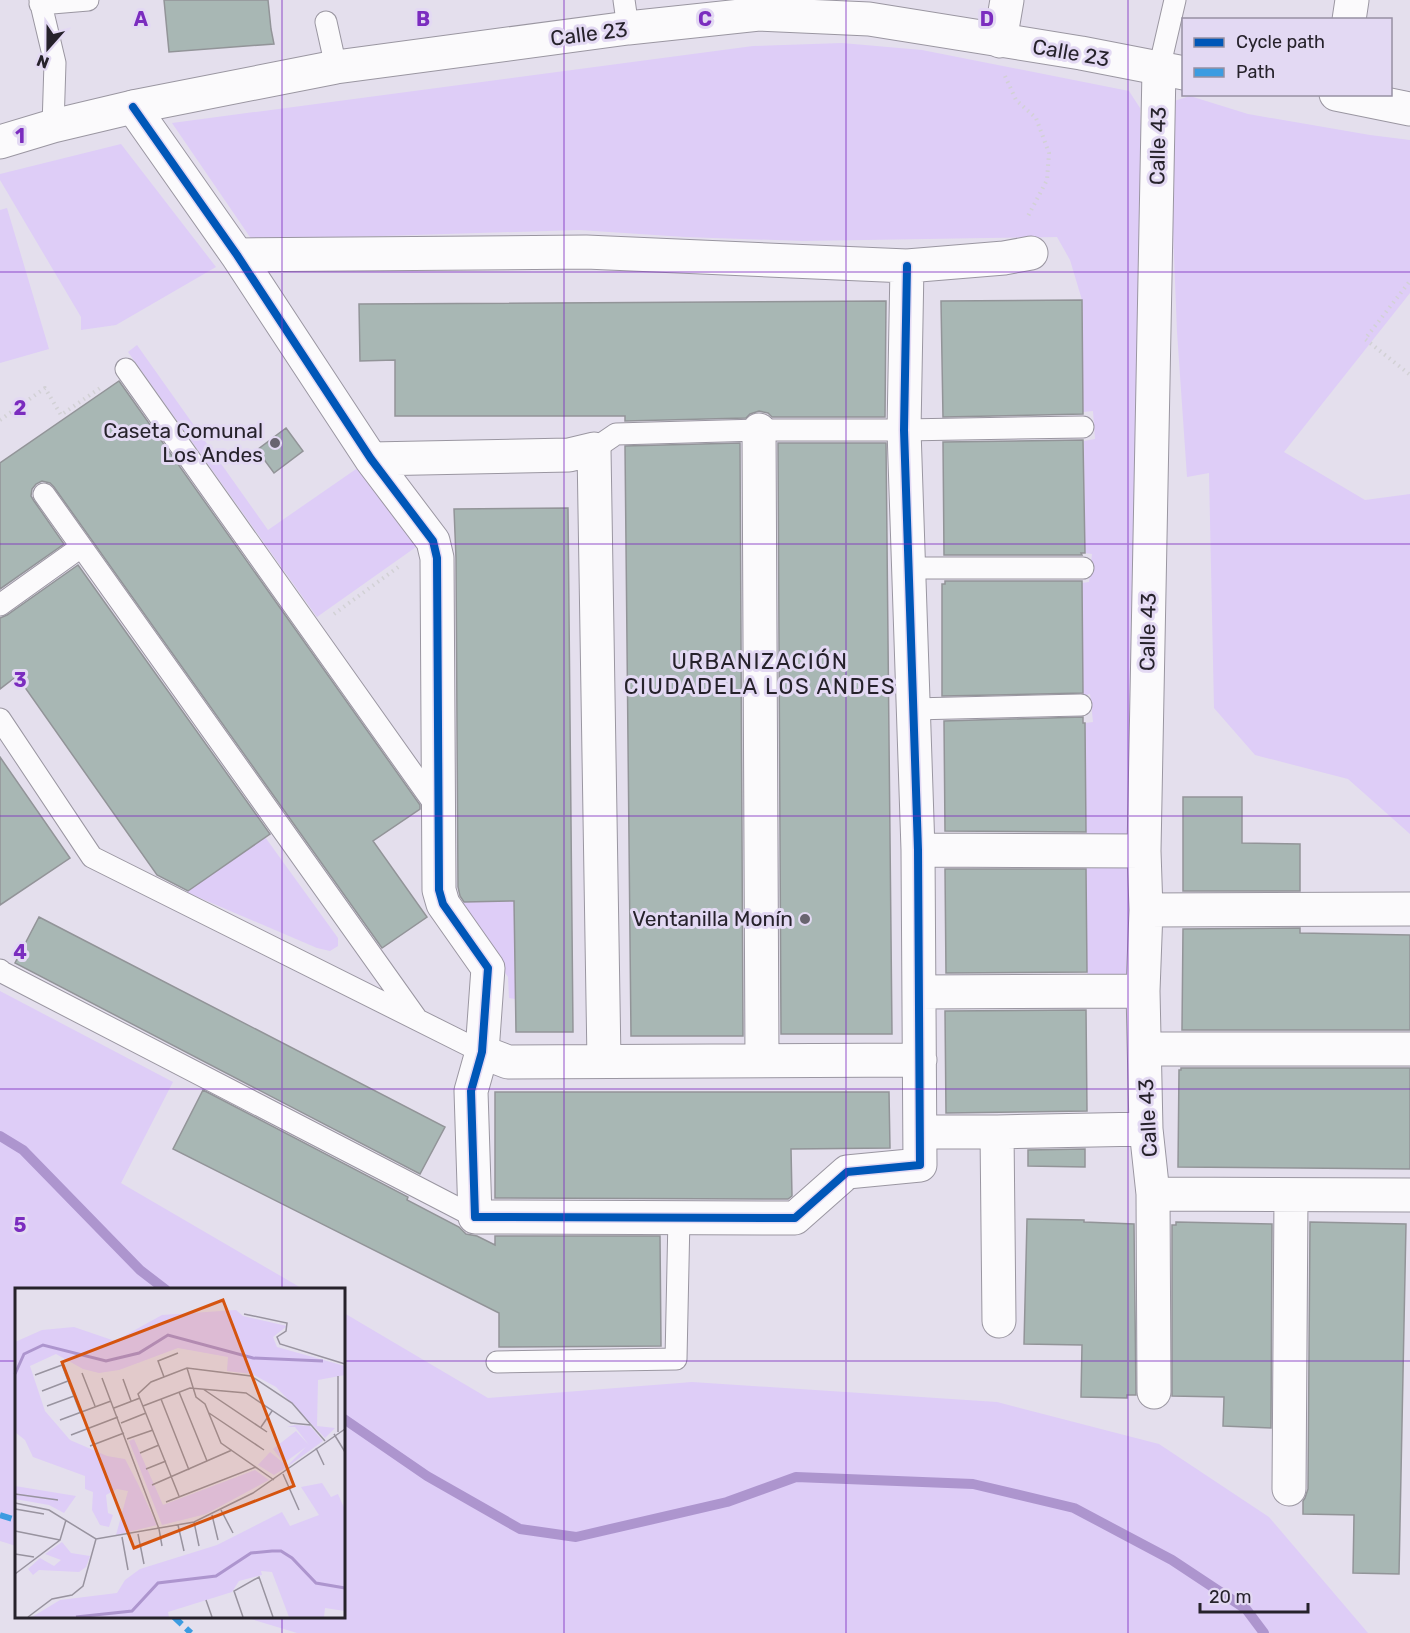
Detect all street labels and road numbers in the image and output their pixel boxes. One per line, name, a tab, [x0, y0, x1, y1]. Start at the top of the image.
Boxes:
street label: Calle 23	[549, 16, 629, 51]
street label: Calle 23	[1031, 33, 1111, 72]
street label: Calle 43	[1144, 107, 1171, 185]
street label: Calle 43	[1134, 593, 1161, 671]
street label: Calle 43	[1133, 1078, 1162, 1158]

